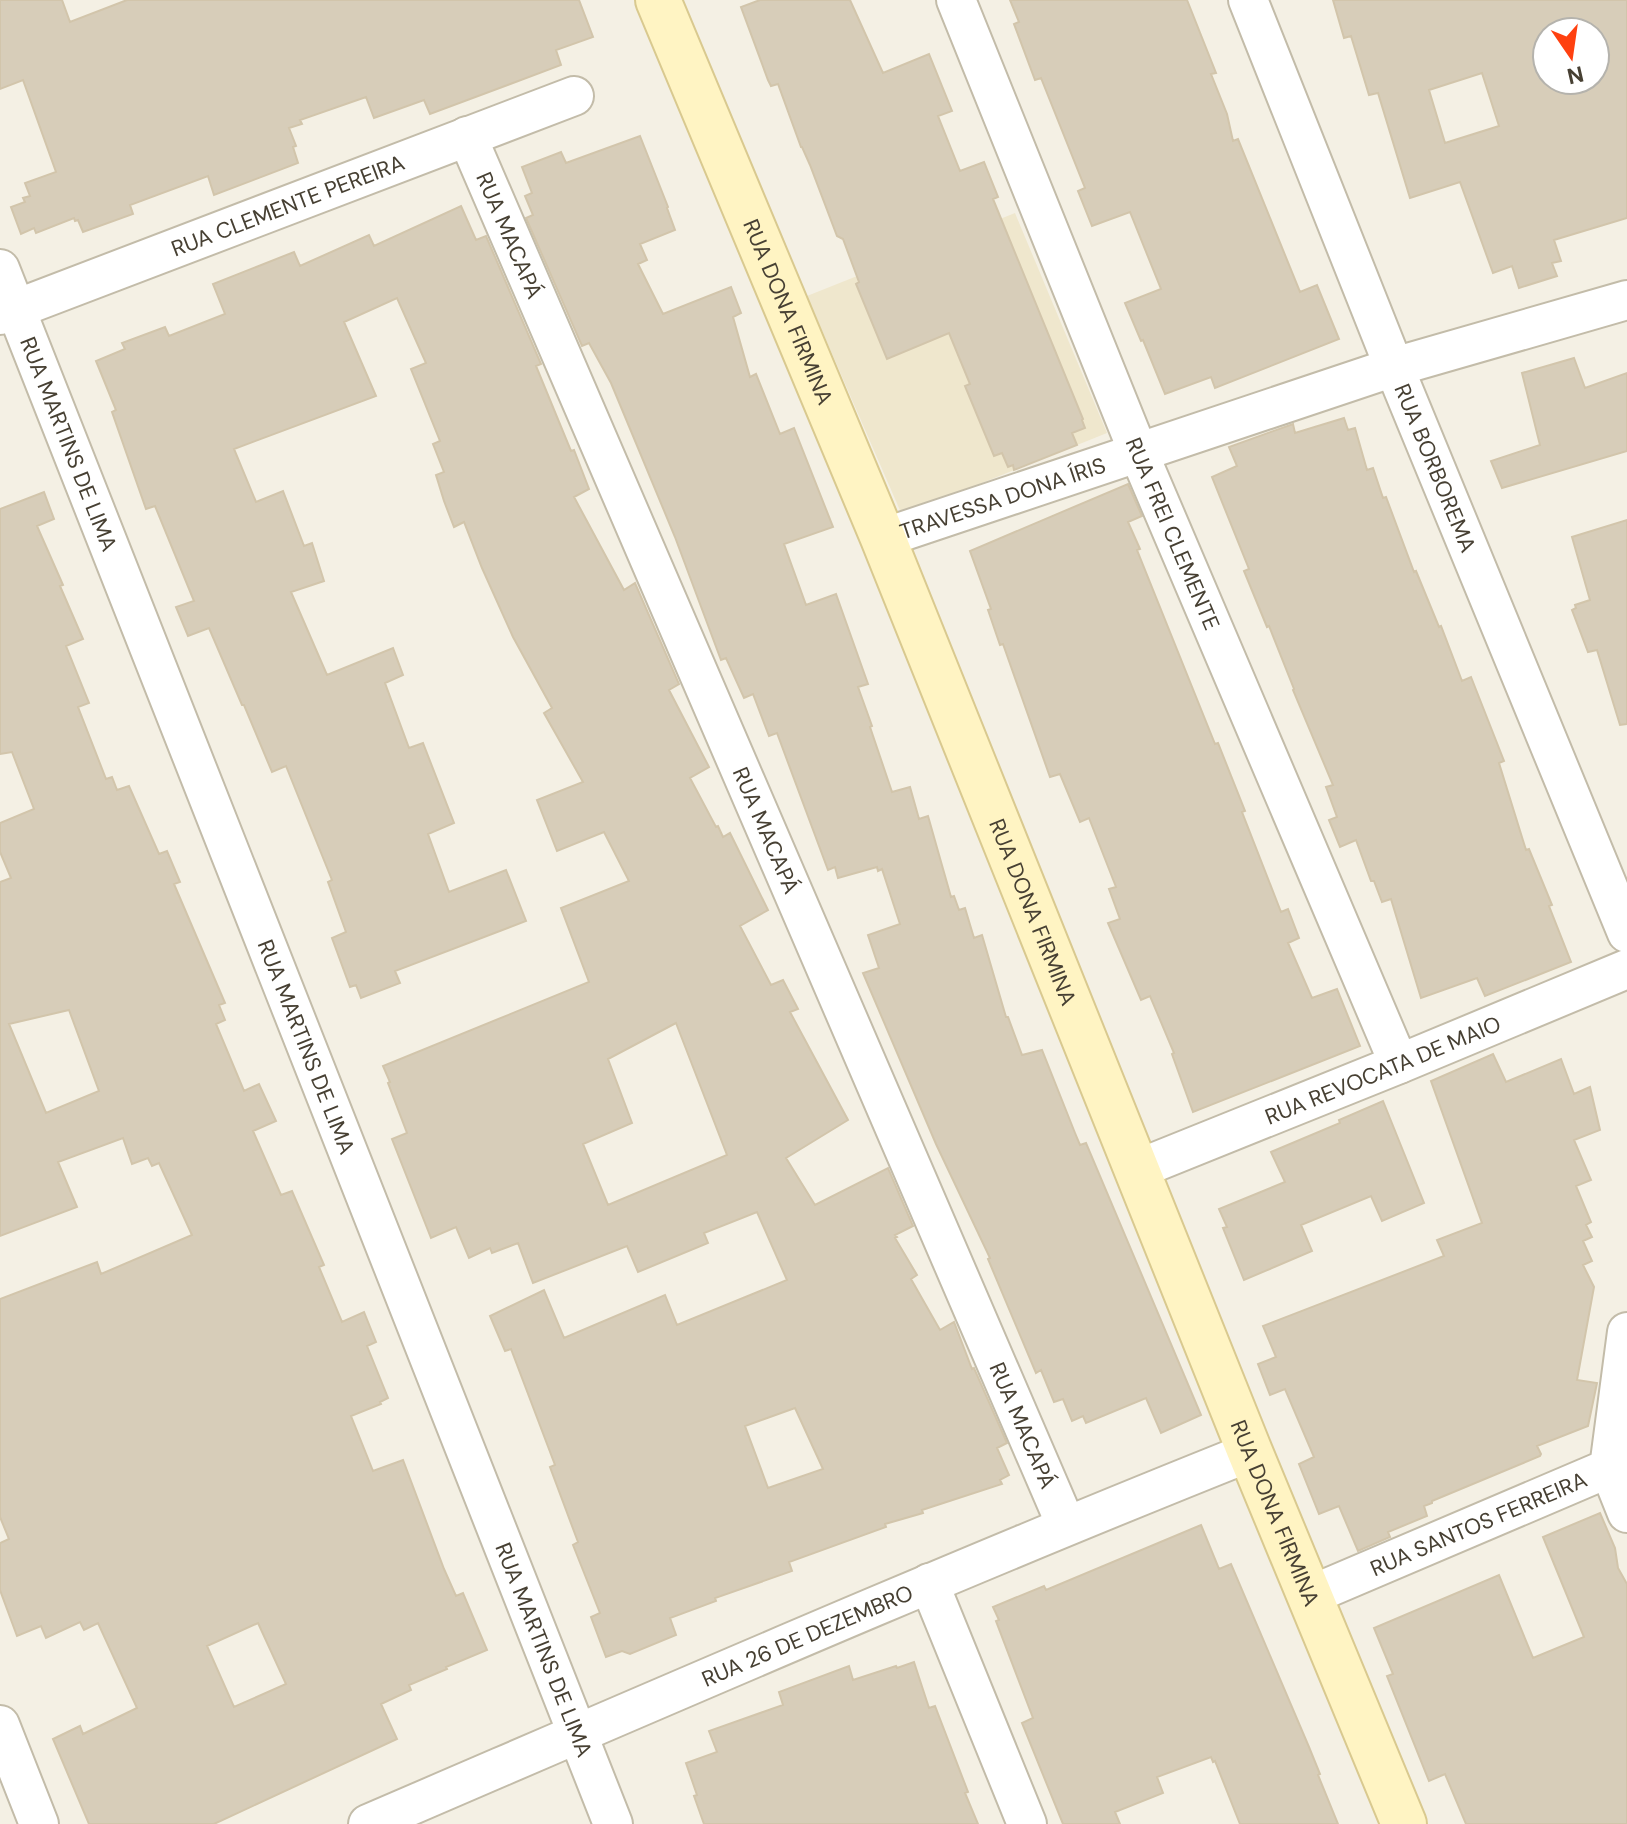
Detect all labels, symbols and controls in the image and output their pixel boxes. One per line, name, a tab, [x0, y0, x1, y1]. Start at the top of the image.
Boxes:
north arrow	[1531, 16, 1611, 96]
text: N	[1564, 59, 1586, 91]
street label: RUA CLEMENTE PEREIRA	[167, 148, 409, 263]
street label: RUA MACAPÁ	[469, 168, 549, 303]
street label: RUA DONA FIRMINA	[736, 215, 840, 409]
street label: RUA MARTINS DE LIMA	[13, 333, 124, 556]
street label: RUA BORBOREMA	[1387, 379, 1483, 557]
street label: RUA FREI CLEMENTE	[1119, 433, 1226, 634]
street label: TRAVESSA DONA ÍRIS	[896, 451, 1109, 546]
street label: RUA MACAPÁ	[726, 763, 806, 898]
street label: RUA DONA FIRMINA	[982, 814, 1083, 1010]
street label: RUA MARTINS DE LIMA	[251, 935, 361, 1158]
street label: RUA REVOCATA DE MAIO	[1261, 1009, 1505, 1131]
street label: RUA MACAPÁ	[982, 1358, 1063, 1493]
street label: RUA DONA FIRMINA	[1224, 1416, 1326, 1610]
street label: RUA SANTOS FERREIRA	[1366, 1465, 1591, 1583]
street label: RUA MARTINS DE LIMA	[488, 1538, 599, 1761]
street label: RUA 26 DE DEZEMBRO	[697, 1578, 918, 1694]

